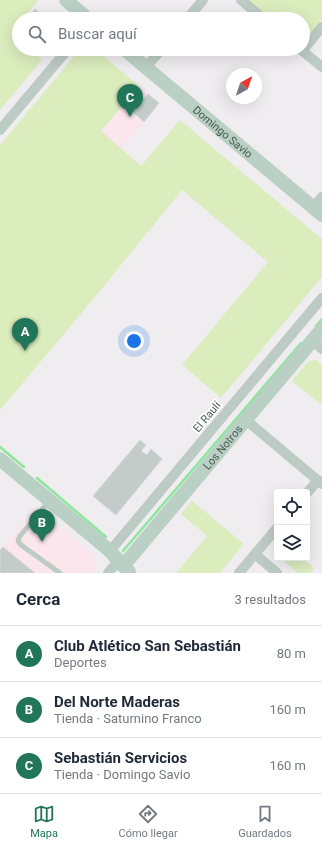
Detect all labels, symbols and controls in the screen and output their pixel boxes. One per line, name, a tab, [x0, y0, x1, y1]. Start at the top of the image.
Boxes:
search box	[12, 12, 310, 56]
icon: search	[26, 23, 48, 45]
text: Buscar aquí	[58, 25, 137, 43]
north arrow	[226, 68, 262, 104]
pin: C	[117, 84, 143, 117]
street label: Domingo Savio	[190, 103, 255, 161]
pin: A	[12, 318, 38, 351]
your location	[124, 331, 144, 351]
street label: El Raulí	[190, 398, 224, 435]
street label: Los Notros	[200, 422, 245, 472]
map controls	[274, 489, 310, 561]
button: locate	[274, 489, 310, 525]
pin: B	[29, 509, 55, 542]
button: layers	[274, 525, 310, 561]
text: Cerca	[16, 589, 60, 609]
text: 3 resultados	[234, 592, 306, 607]
text: Club Atlético San Sebastián	[54, 637, 241, 655]
text: A	[25, 646, 33, 661]
text: 80 m	[277, 646, 306, 661]
text: Deportes	[54, 655, 107, 670]
text: Del Norte Maderas	[54, 693, 180, 711]
text: B	[25, 702, 33, 717]
text: 160 m	[269, 702, 306, 717]
text: Tienda · Saturnino Franco	[54, 711, 202, 726]
text: Sebastián Servicios	[54, 749, 187, 767]
text: C	[25, 758, 33, 773]
text: 160 m	[269, 758, 306, 773]
text: Tienda · Domingo Savio	[54, 767, 190, 782]
tab: Mapa	[30, 803, 58, 840]
tab: Cómo llegar	[119, 803, 178, 840]
tab: Guardados	[238, 803, 292, 840]

